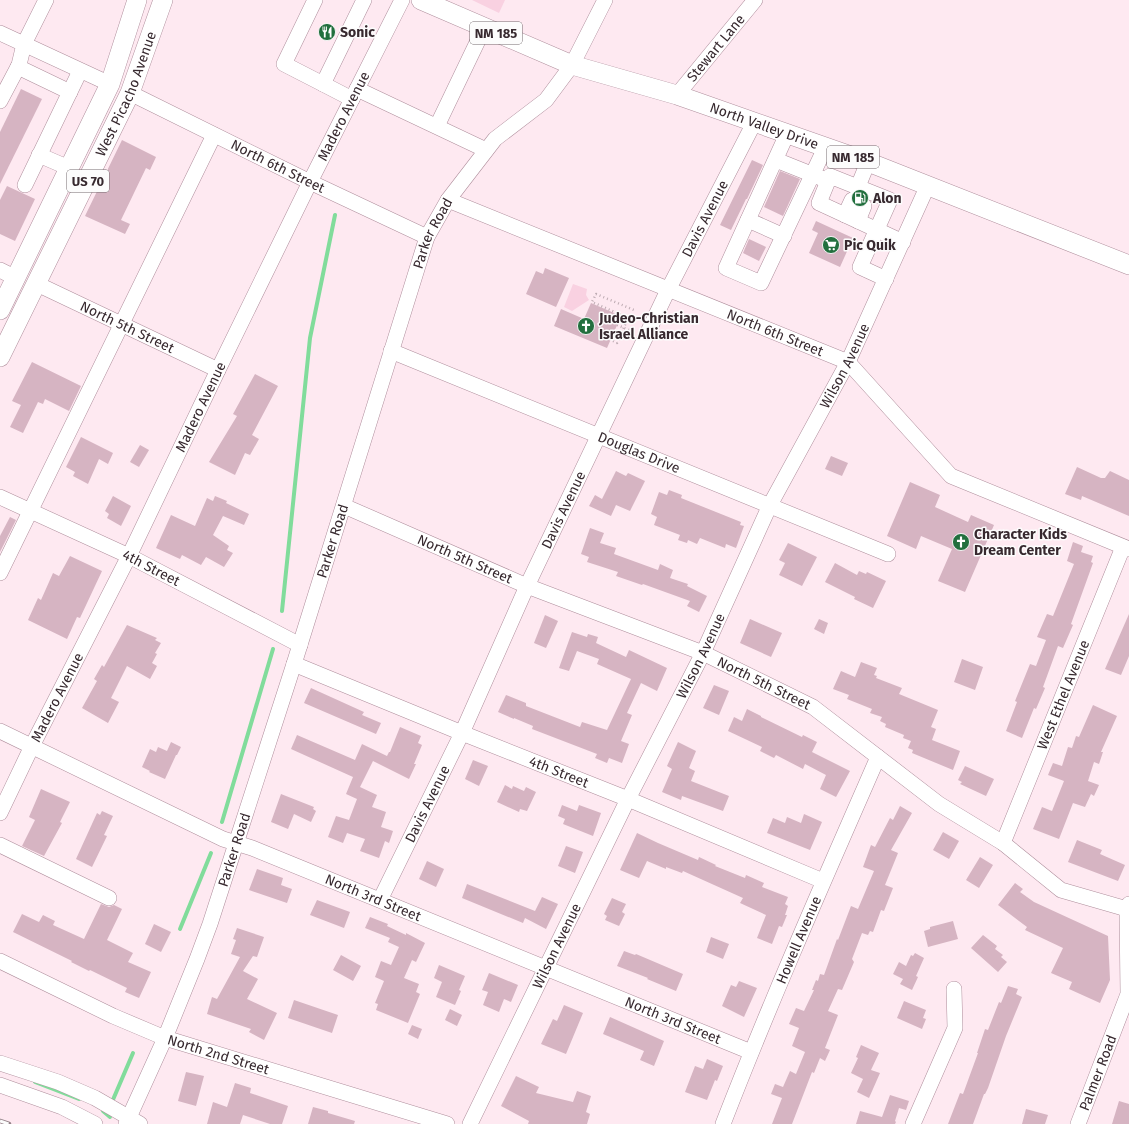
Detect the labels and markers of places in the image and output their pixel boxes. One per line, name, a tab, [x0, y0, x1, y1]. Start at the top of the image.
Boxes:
restaurant icon: Sonic	[317, 22, 337, 42]
place label: Sonic	[340, 24, 375, 41]
fuel station icon: Alon	[850, 188, 870, 208]
place label: Alon	[872, 190, 902, 207]
supermarket icon: Pic Quik	[821, 235, 841, 255]
place label: Pic Quik	[844, 237, 896, 254]
place label: Judeo-Christian Israel Alliance	[598, 310, 699, 343]
church icon: Judeo-Christian Israel Alliance	[576, 316, 596, 336]
place label: Character Kids Dream Center	[974, 526, 1067, 559]
church icon: Character Kids Dream Center	[951, 532, 971, 552]

